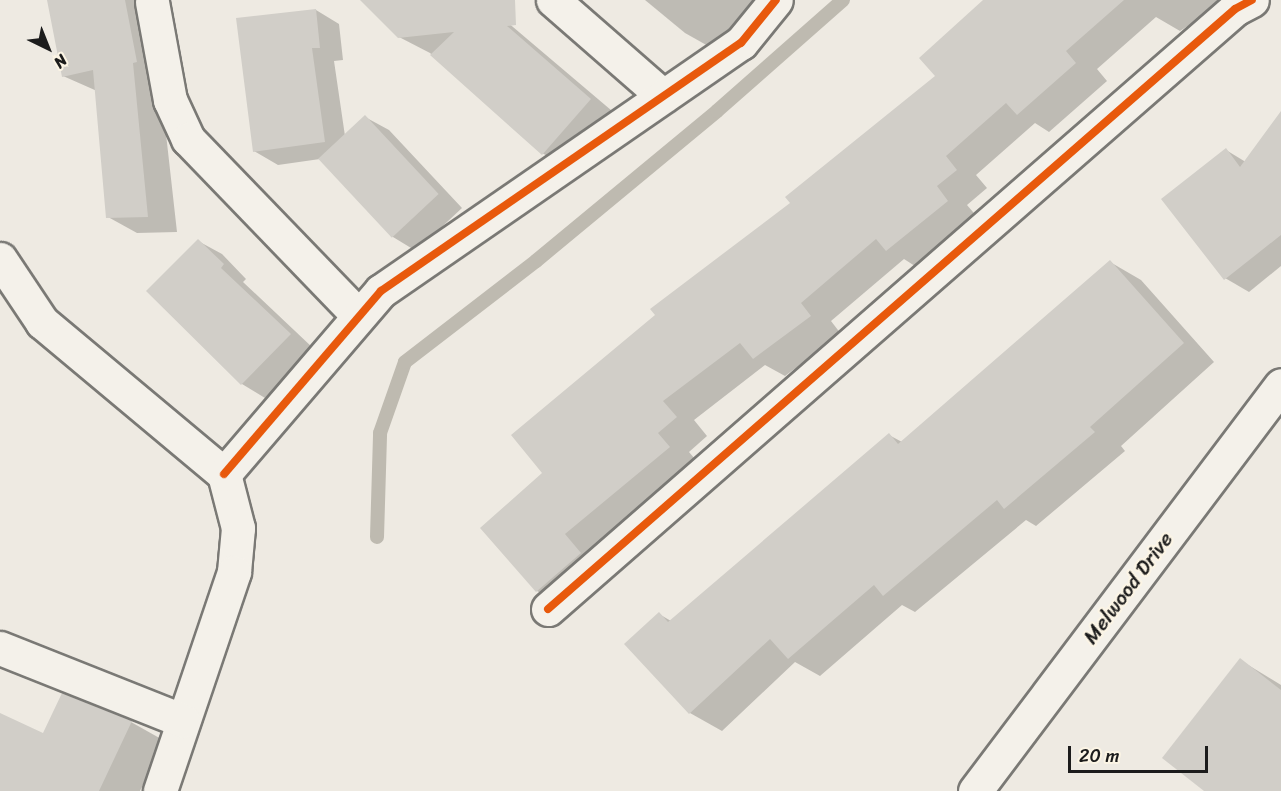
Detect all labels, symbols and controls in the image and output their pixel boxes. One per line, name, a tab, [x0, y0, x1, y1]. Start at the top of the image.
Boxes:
north arrow	[18, 18, 78, 78]
text: N	[47, 47, 75, 76]
street label: Melwood Drive	[1078, 527, 1178, 649]
scale bar	[1071, 734, 1210, 772]
text: 20 m	[1079, 740, 1119, 772]

